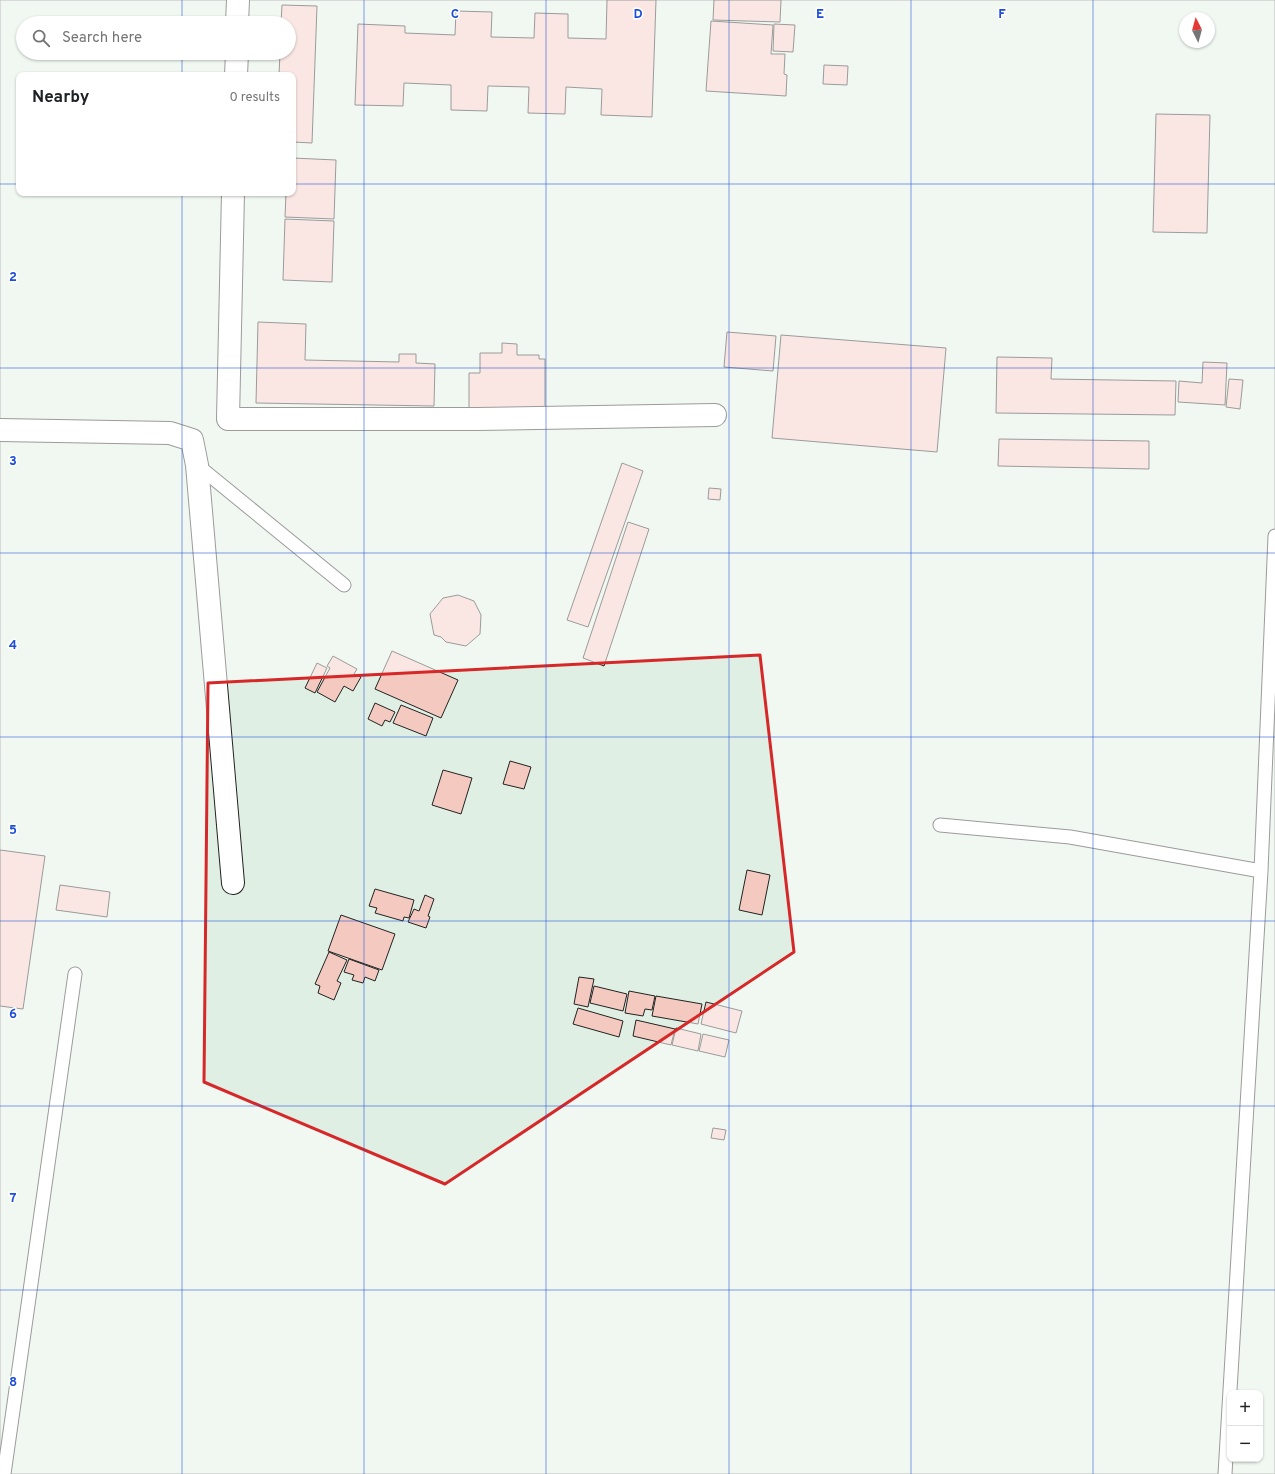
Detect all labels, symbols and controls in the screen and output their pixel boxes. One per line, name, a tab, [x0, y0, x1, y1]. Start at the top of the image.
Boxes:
text: C	[451, 7, 459, 23]
text: D	[633, 7, 643, 23]
text: E	[816, 7, 824, 23]
text: F	[998, 7, 1006, 23]
north arrow	[1179, 12, 1215, 48]
search box	[16, 16, 296, 60]
icon: search	[30, 27, 52, 49]
text: Search here	[62, 29, 142, 48]
text: Nearby	[32, 87, 89, 109]
text: 0 results	[229, 90, 280, 106]
text: 2	[9, 270, 17, 286]
text: 3	[9, 454, 17, 470]
text: 4	[9, 638, 17, 654]
text: 5	[9, 823, 17, 839]
text: 6	[9, 1007, 17, 1023]
text: 7	[10, 1191, 17, 1207]
text: 8	[9, 1375, 17, 1391]
map controls	[1227, 1390, 1263, 1462]
button: +	[1227, 1390, 1263, 1426]
button: −	[1227, 1426, 1263, 1462]

